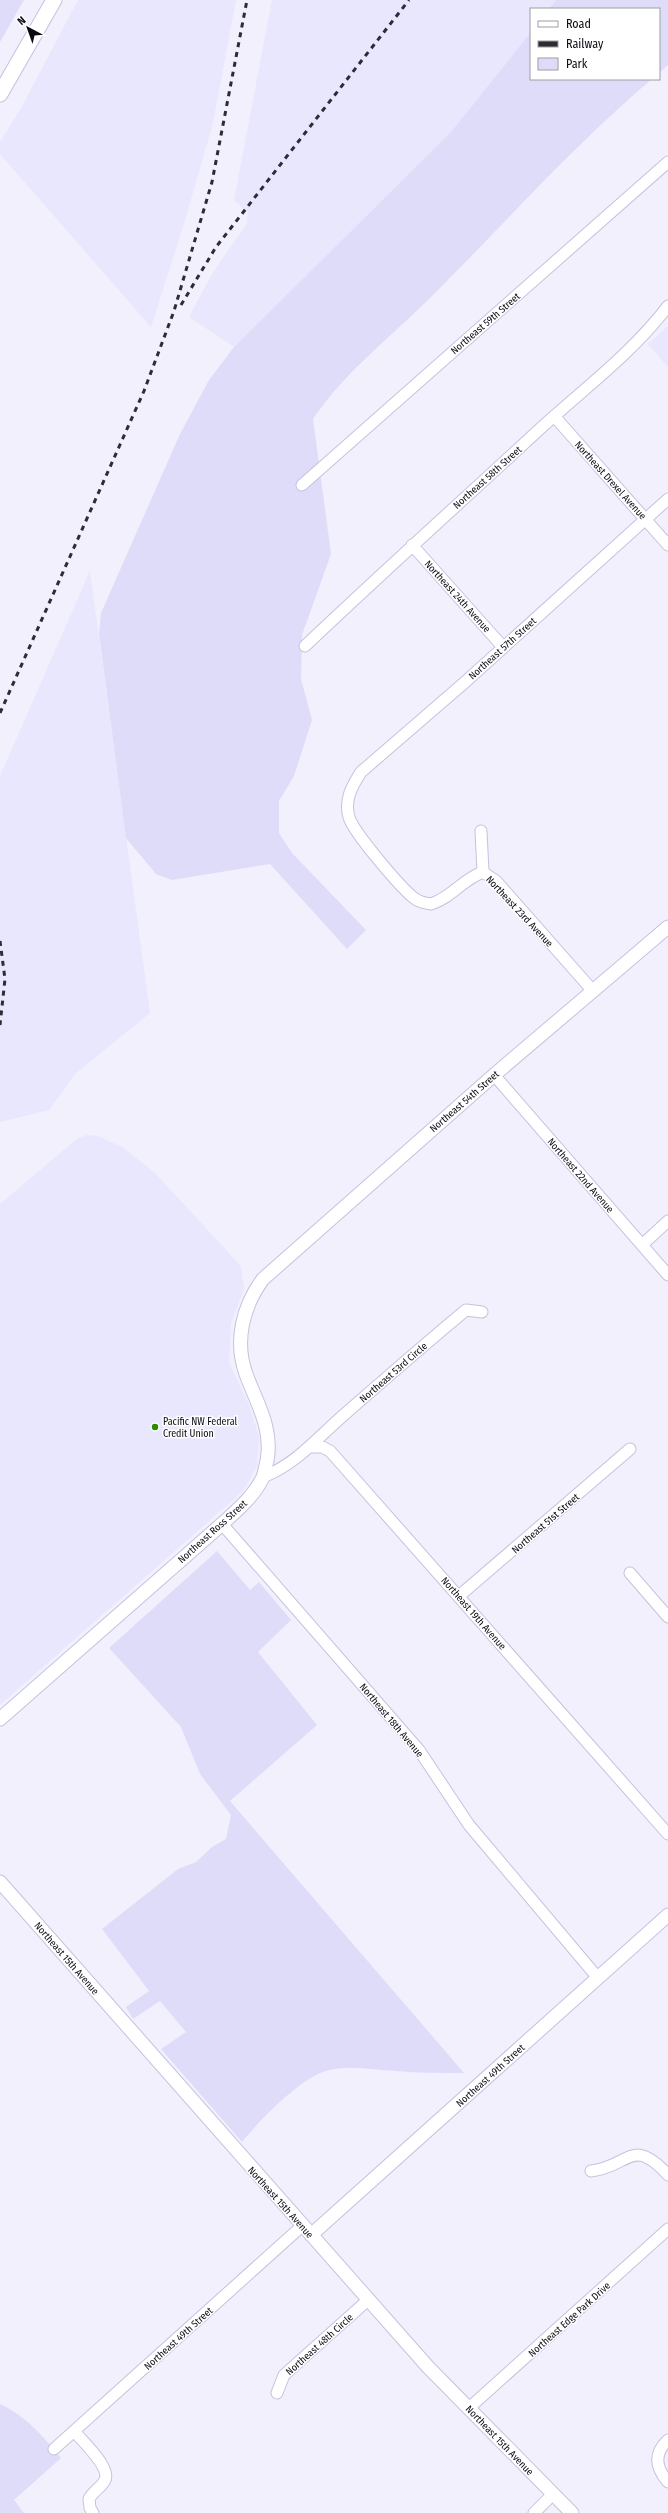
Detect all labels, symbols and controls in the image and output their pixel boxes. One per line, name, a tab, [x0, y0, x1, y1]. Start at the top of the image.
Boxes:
north arrow	[8, 8, 48, 48]
legend	[530, 8, 660, 80]
text: N	[15, 14, 29, 28]
text: Road	[566, 17, 591, 31]
text: Railway	[566, 37, 604, 51]
text: Park	[566, 57, 588, 71]
street label: Northeast 59th Street	[449, 290, 523, 357]
street label: Northeast Drexel Avenue	[572, 439, 649, 522]
street label: Northeast 58th Street	[451, 443, 525, 512]
street label: Northeast 24th Avenue	[422, 558, 493, 635]
street label: Northeast 57th Street	[466, 615, 539, 682]
street label: Northeast 23rd Avenue	[483, 874, 555, 950]
street label: Northeast 54th Street	[428, 1068, 502, 1135]
street label: Northeast 22nd Avenue	[545, 1136, 616, 1215]
street label: Northeast 53rd Circle	[357, 1340, 430, 1405]
place label: Pacific NW Federal Credit Union	[163, 1416, 237, 1440]
marker: Pacific NW Federal Credit Union	[150, 1422, 160, 1432]
street label: Northeast 51st Street	[509, 1491, 582, 1556]
street label: Northeast Ross Street	[176, 1497, 250, 1566]
street label: Northeast 19th Avenue	[438, 1575, 508, 1653]
street label: Northeast 18th Avenue	[357, 1681, 426, 1760]
street label: Northeast 15th Avenue	[31, 1920, 101, 1997]
street label: Northeast 49th Street	[454, 2041, 528, 2110]
street label: Northeast 15th Avenue	[245, 2164, 316, 2241]
street label: Northeast Edge Park Drive	[526, 2280, 613, 2360]
street label: Northeast 49th Street	[142, 2304, 216, 2373]
street label: Northeast 48th Circle	[284, 2311, 356, 2378]
street label: Northeast 15th Avenue	[463, 2403, 536, 2478]

